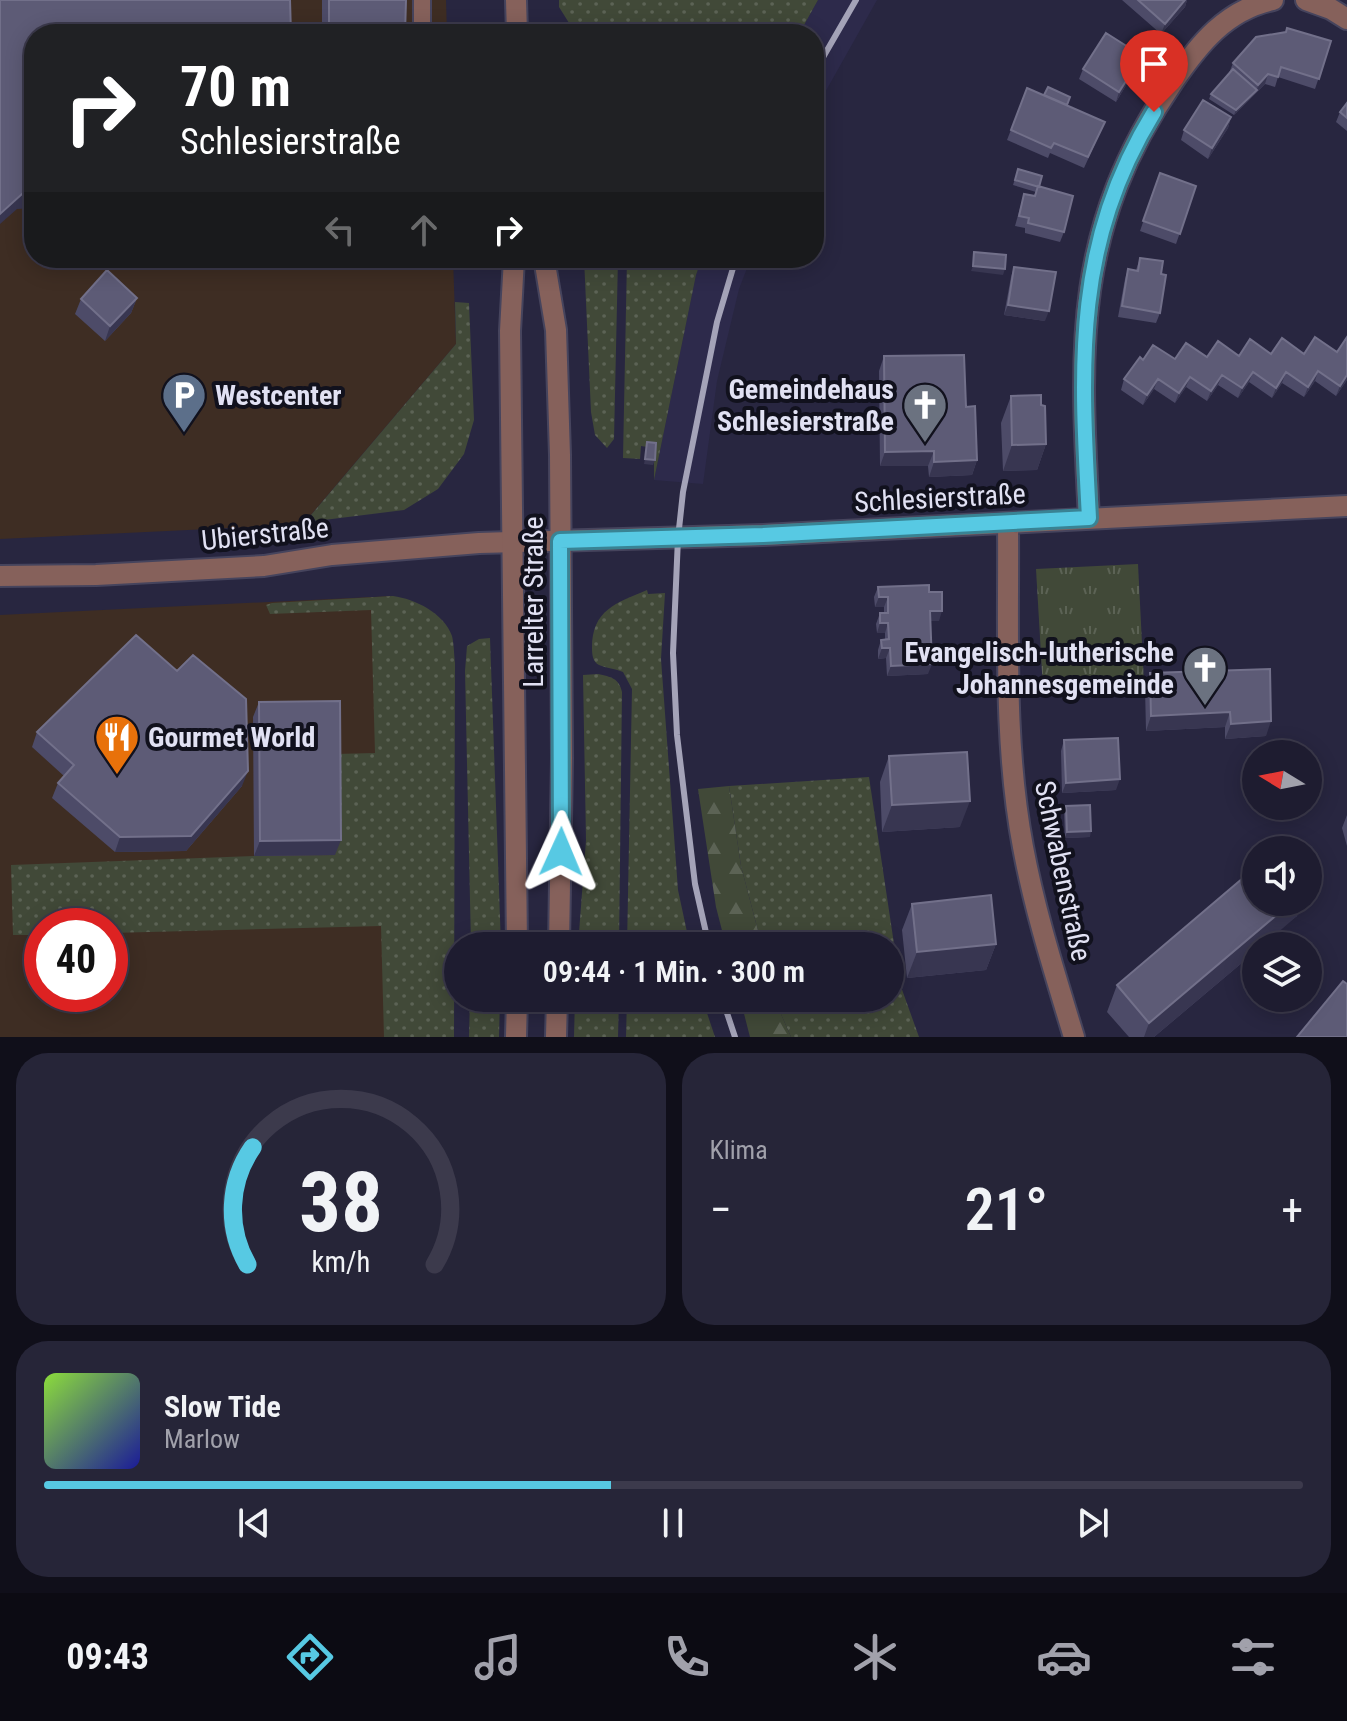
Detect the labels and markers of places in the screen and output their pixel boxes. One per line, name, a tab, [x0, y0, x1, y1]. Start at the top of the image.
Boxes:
pin	[1120, 30, 1188, 112]
parking icon: Westcenter	[160, 371, 208, 434]
place label: Gemeindehaus Schlesierstraße	[717, 373, 894, 438]
place label: Westcenter	[215, 379, 342, 412]
church icon: Gemeindehaus Schlesierstraße	[901, 381, 949, 444]
place label: Evangelisch-lutherische Johannesgemeinde	[905, 636, 1174, 701]
church icon: Evangelisch-lutherische Johannesgemeinde	[1181, 644, 1229, 707]
restaurant icon: Gourmet World	[93, 713, 141, 776]
place label: Gourmet World	[148, 721, 315, 754]

